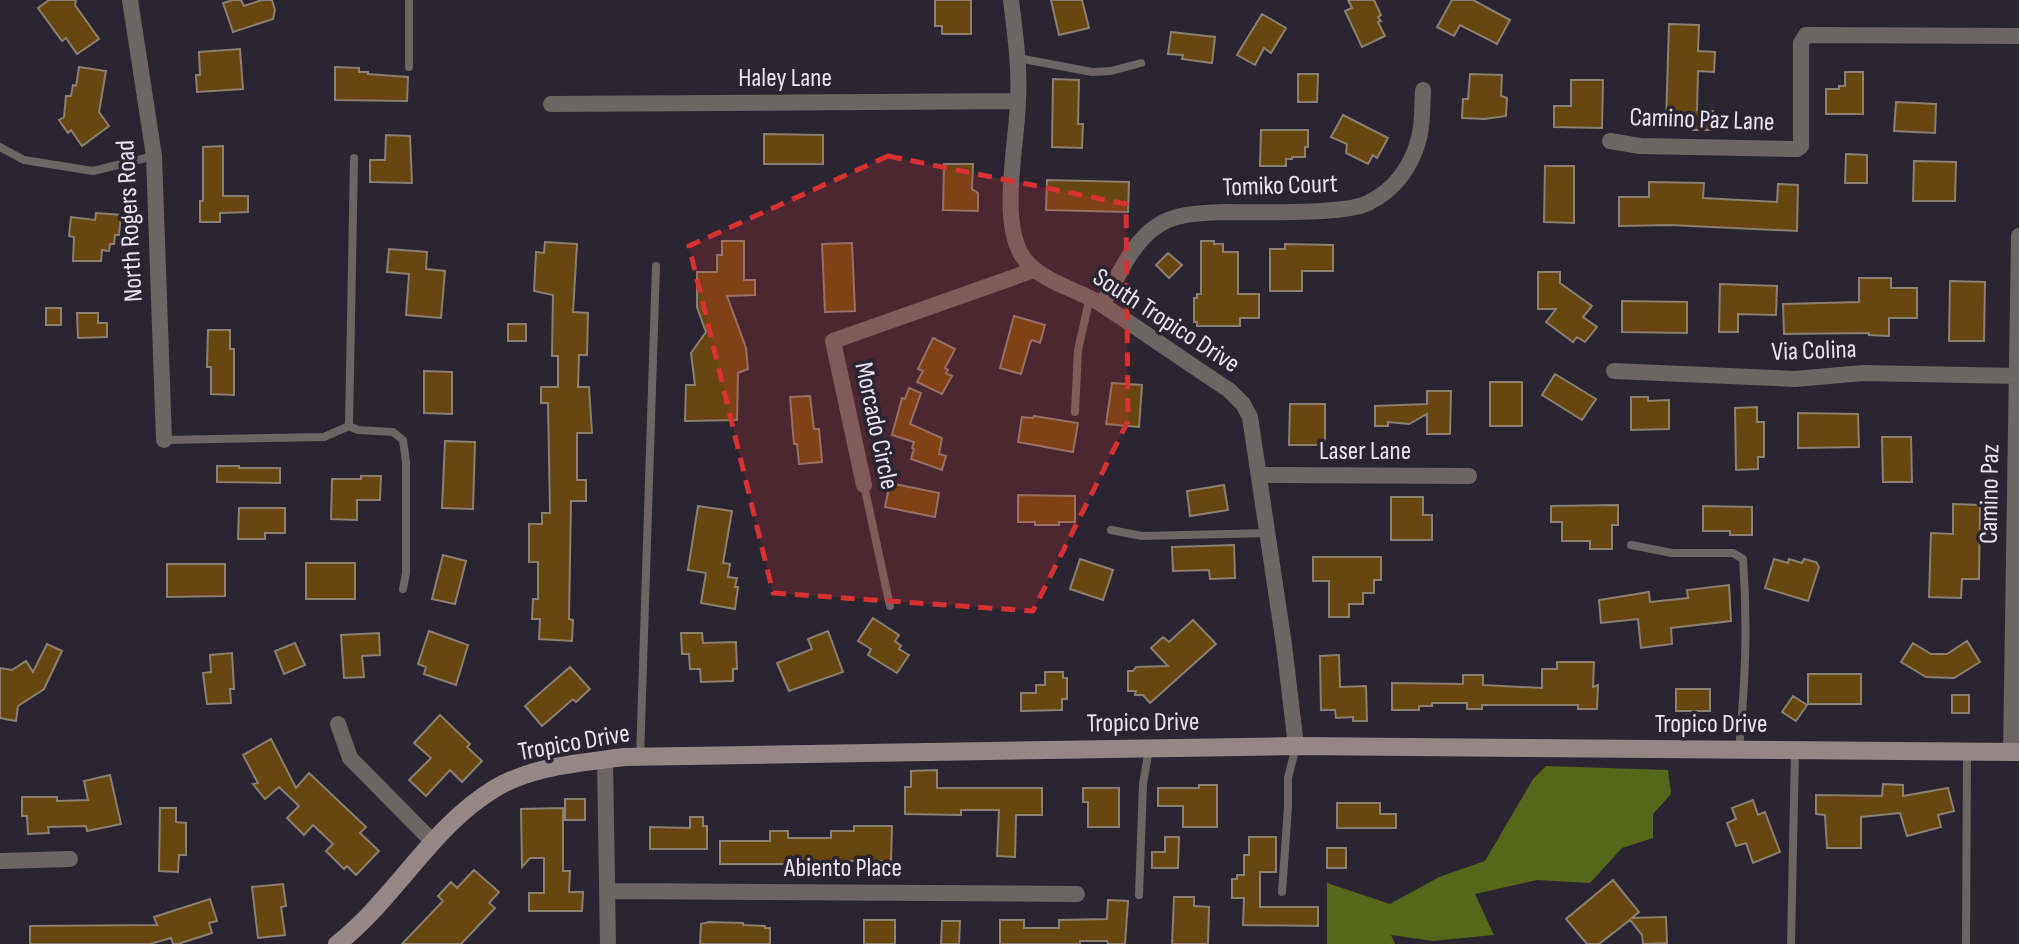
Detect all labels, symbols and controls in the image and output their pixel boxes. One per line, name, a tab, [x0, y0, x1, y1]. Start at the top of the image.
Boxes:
street label: Haley Lane	[738, 63, 832, 94]
street label: Camino Paz Lane	[1629, 102, 1775, 138]
street label: North Rogers Road	[110, 139, 150, 303]
street label: Tomiko Court	[1222, 168, 1338, 204]
street label: South Tropico Drive	[1087, 262, 1245, 380]
street label: Via Colina	[1771, 334, 1857, 368]
street label: Morcado Circle	[847, 360, 905, 492]
street label: Laser Lane	[1319, 436, 1411, 467]
street label: Camino Paz	[1974, 444, 2006, 544]
street label: Tropico Drive	[1086, 707, 1200, 739]
street label: Tropico Drive	[1655, 709, 1767, 740]
street label: Tropico Drive	[516, 718, 632, 768]
street label: Abiento Place	[783, 853, 902, 884]

